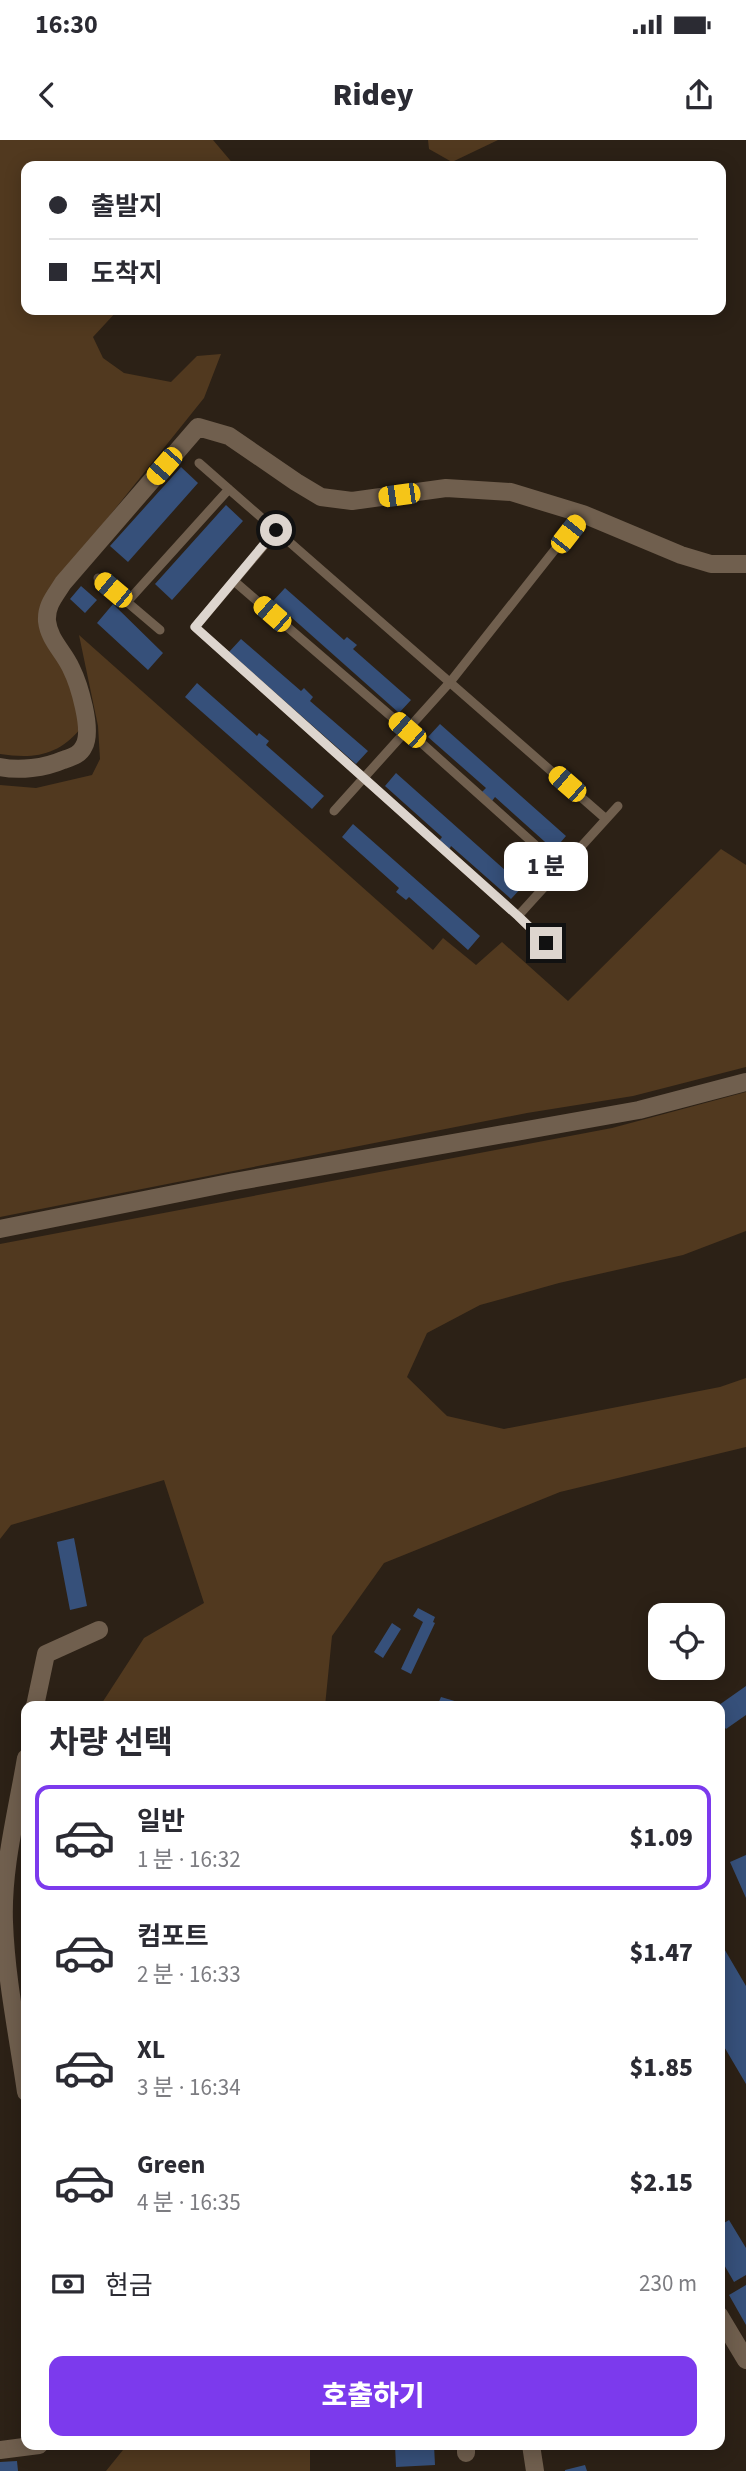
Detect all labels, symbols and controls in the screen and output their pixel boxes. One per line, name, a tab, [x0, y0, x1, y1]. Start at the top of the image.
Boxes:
text: 16:30	[35, 6, 98, 43]
text: Ridey	[333, 72, 413, 118]
icon: back	[28, 76, 66, 114]
icon: share	[680, 76, 718, 114]
text: 출발지	[91, 188, 163, 225]
text: 도착지	[91, 255, 163, 292]
car	[143, 443, 186, 489]
car	[377, 482, 422, 508]
car	[547, 511, 590, 557]
route start	[260, 514, 292, 546]
car	[91, 568, 136, 612]
car	[250, 592, 295, 636]
car	[385, 708, 430, 752]
car	[545, 762, 590, 806]
callout: 1 분	[504, 842, 588, 890]
text: 1 분	[527, 850, 565, 883]
route end	[530, 927, 562, 959]
map controls	[648, 1603, 725, 1680]
button: locate	[648, 1603, 725, 1680]
text: 차량 선택	[49, 1720, 173, 1766]
text: 일반	[137, 1803, 185, 1840]
icon: car	[53, 1806, 116, 1869]
text: $1.09	[629, 1819, 693, 1856]
text: 1 분 · 16:32	[137, 1843, 241, 1876]
text: 컴포트	[137, 1918, 209, 1955]
icon: car	[53, 1921, 116, 1984]
text: $1.47	[629, 1934, 693, 1971]
text: 2 분 · 16:33	[137, 1958, 241, 1991]
text: XL	[137, 2031, 165, 2068]
icon: car	[53, 2036, 116, 2099]
text: $1.85	[629, 2049, 693, 2086]
text: 3 분 · 16:34	[137, 2071, 241, 2104]
text: Green	[137, 2146, 205, 2183]
icon: car	[53, 2151, 116, 2214]
text: $2.15	[629, 2164, 693, 2201]
text: 4 분 · 16:35	[137, 2186, 241, 2219]
icon: cash	[49, 2265, 87, 2303]
text: 현금	[105, 2267, 153, 2304]
text: 230 m	[639, 2267, 697, 2300]
button: 호출하기	[49, 2356, 697, 2436]

